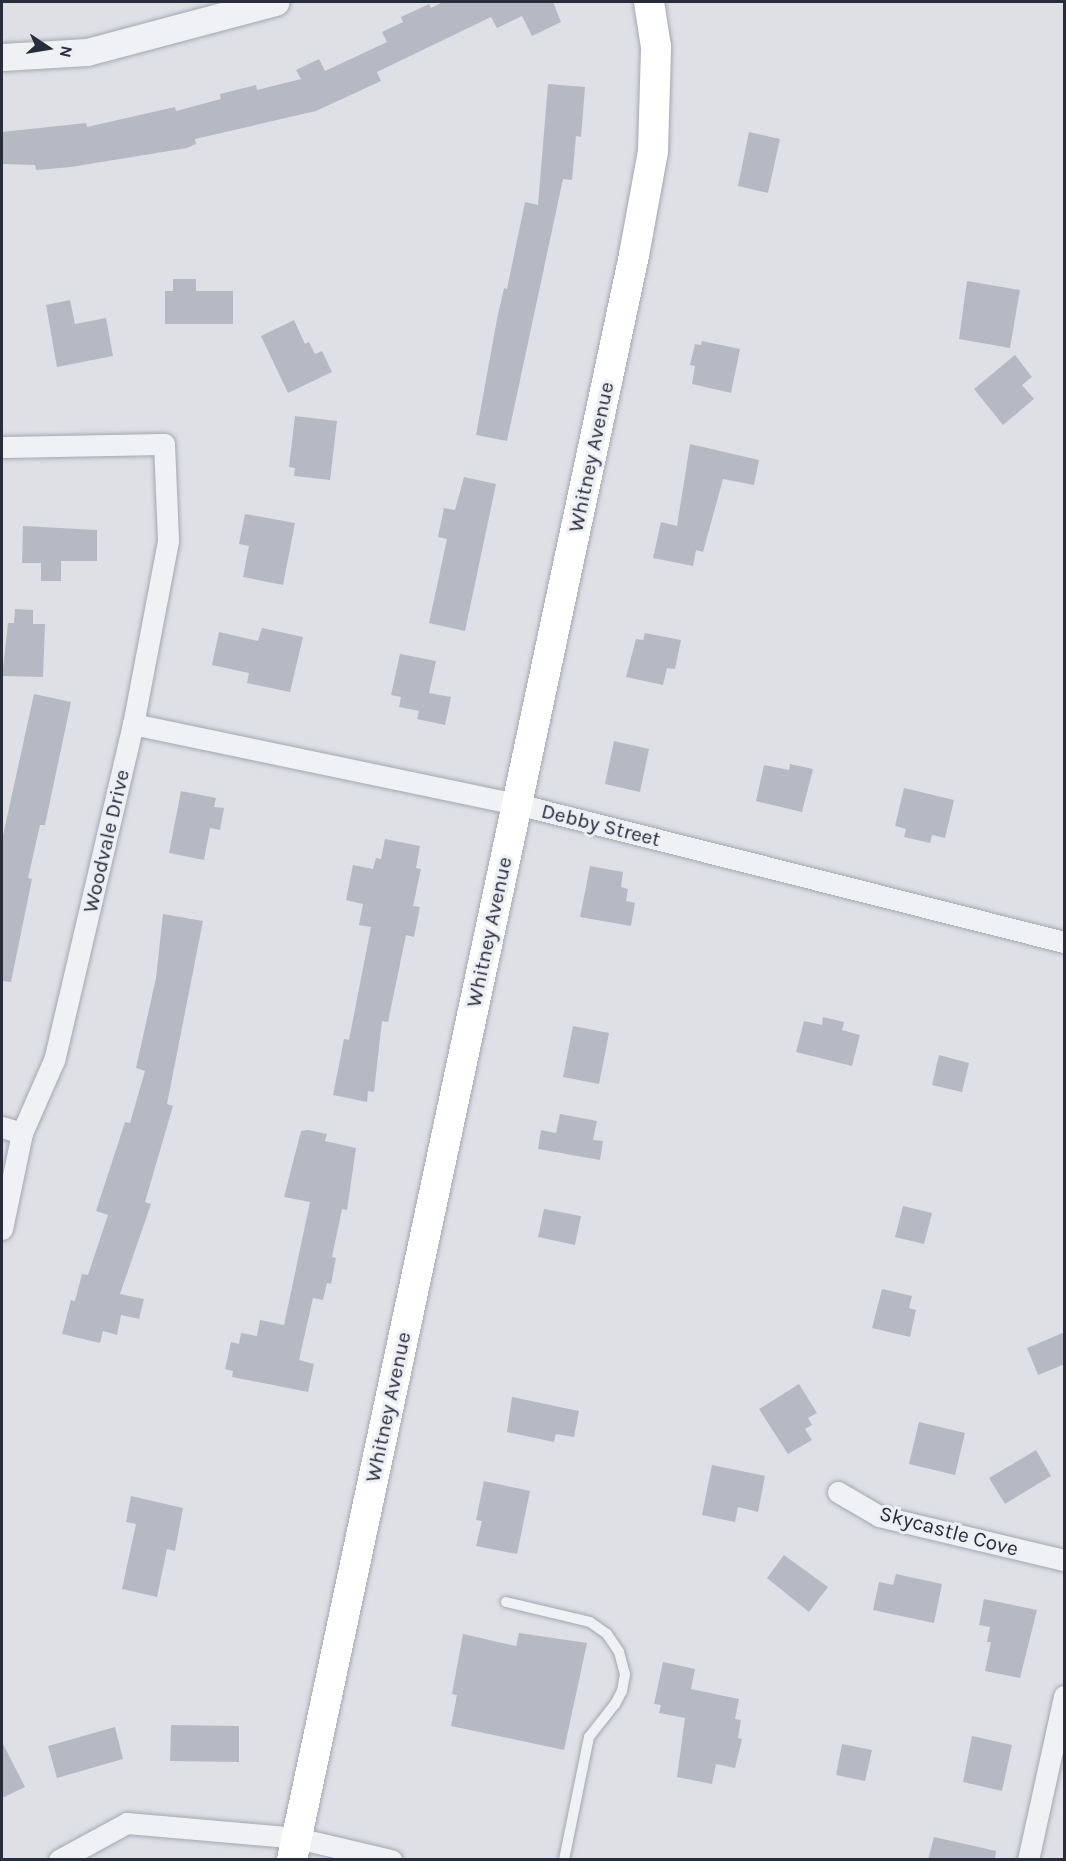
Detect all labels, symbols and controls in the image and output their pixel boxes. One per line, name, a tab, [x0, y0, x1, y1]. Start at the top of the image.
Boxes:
north arrow	[18, 18, 78, 78]
text: N	[56, 44, 77, 59]
street label: Whitney Avenue	[563, 380, 619, 534]
street label: Woodvale Drive	[77, 767, 135, 915]
street label: Debby Street	[539, 798, 663, 852]
street label: Whitney Avenue	[461, 855, 517, 1009]
street label: Whitney Avenue	[360, 1330, 416, 1484]
street label: Skycastle Cove	[877, 1500, 1021, 1562]

